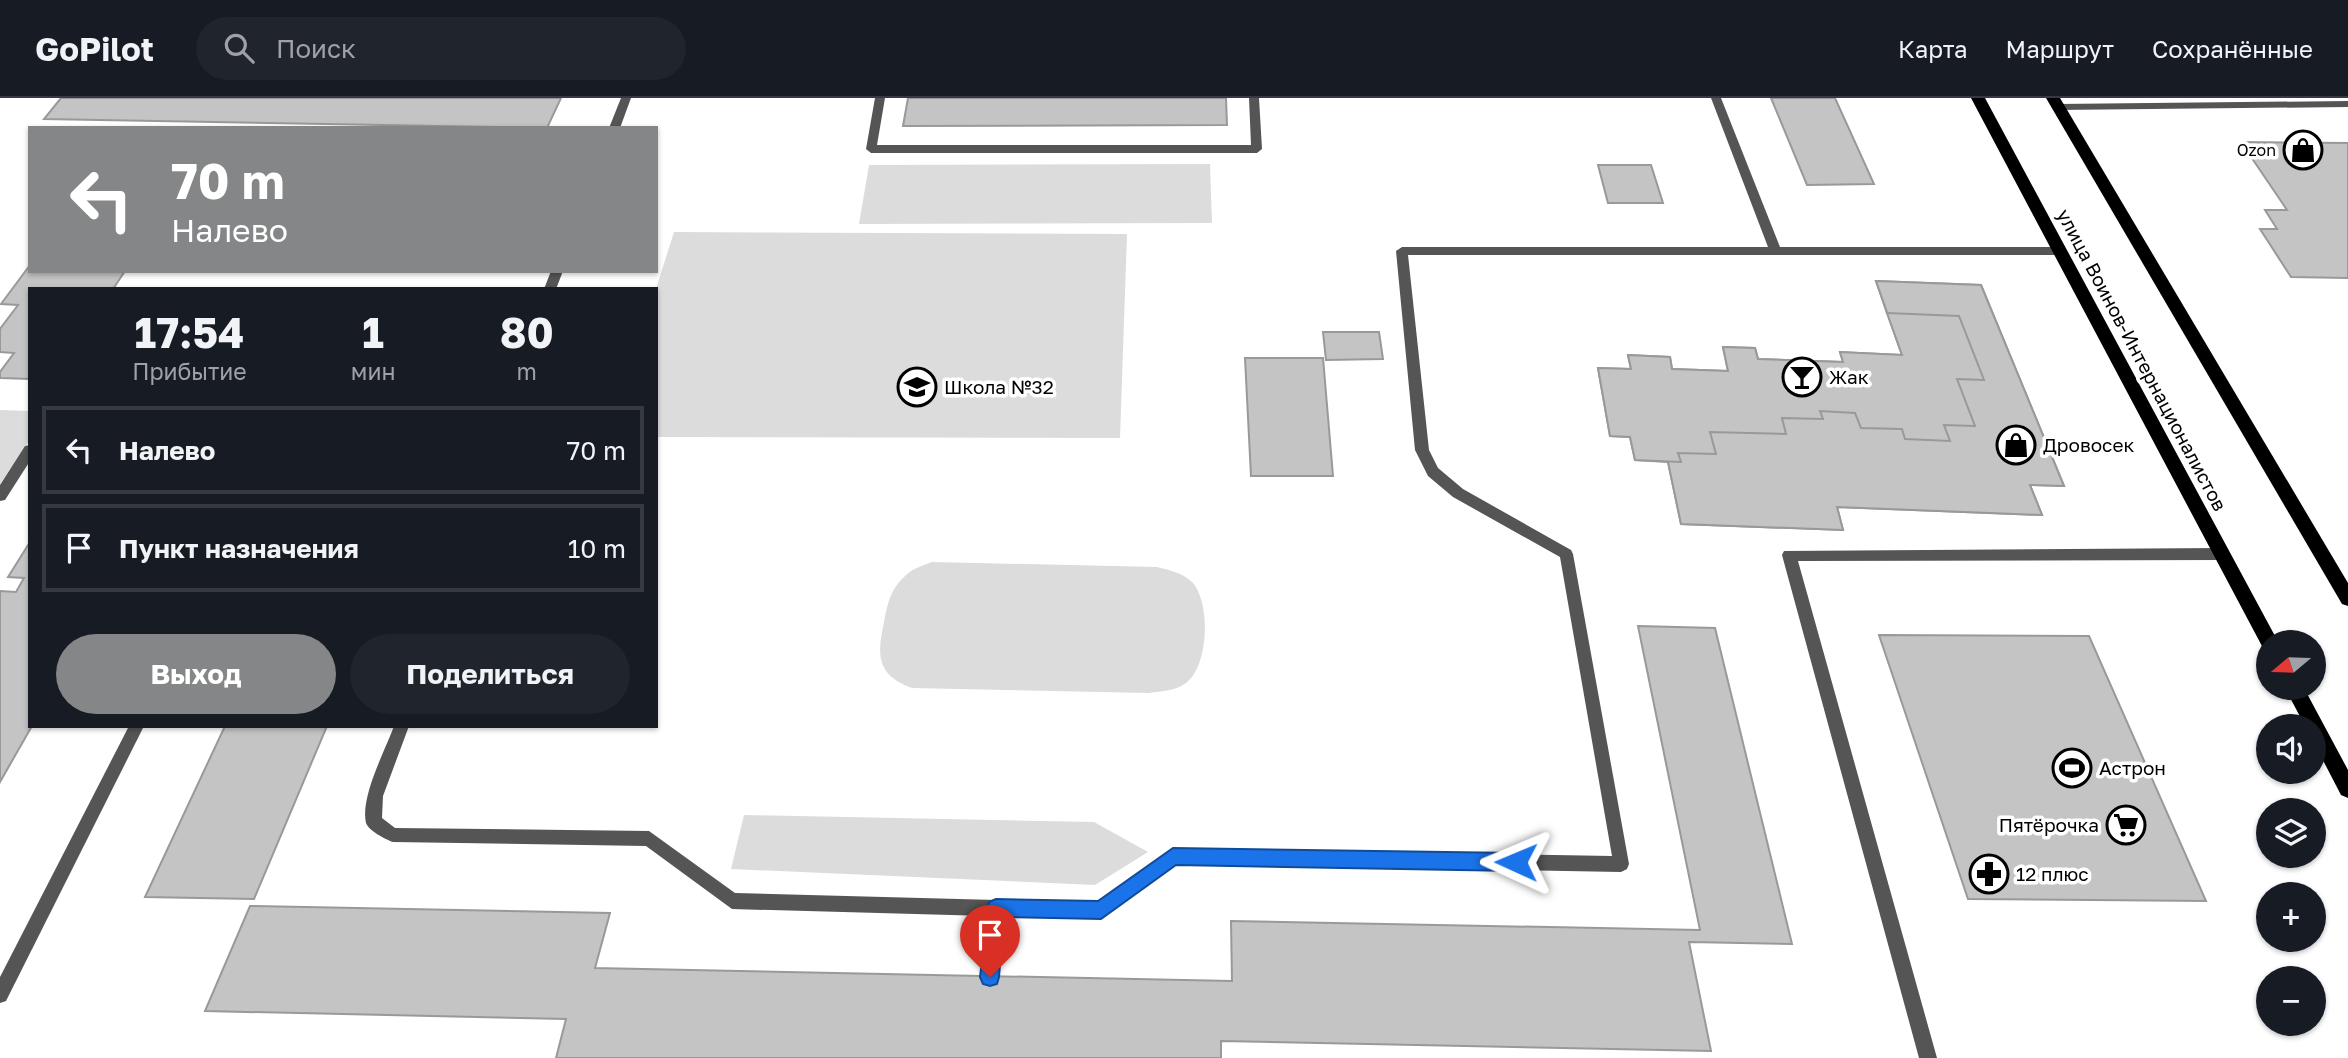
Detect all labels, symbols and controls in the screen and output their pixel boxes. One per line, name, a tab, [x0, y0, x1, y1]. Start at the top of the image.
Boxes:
search box	[196, 17, 686, 80]
text: GoPilot	[35, 29, 154, 68]
icon: search	[220, 29, 258, 67]
text: Поиск	[276, 33, 356, 64]
text: Карта	[1898, 34, 1968, 63]
text: Маршрут	[2006, 34, 2114, 63]
text: Сохранённые	[2152, 34, 2313, 63]
shop icon: Ozon	[2282, 129, 2324, 171]
place label: Ozon	[2237, 140, 2276, 160]
text: 70 m	[171, 151, 285, 210]
icon: left	[56, 154, 147, 245]
street label: улица Воинов-Интернационалистов	[2053, 205, 2232, 515]
text: Налево	[171, 211, 288, 249]
text: 17:54	[135, 307, 244, 357]
text: 1	[362, 307, 384, 357]
text: 80	[500, 307, 554, 357]
bar icon: Жак	[1781, 356, 1823, 398]
text: Прибытие	[132, 357, 247, 385]
text: мин	[351, 357, 395, 385]
text: m	[517, 357, 537, 385]
place label: Жак	[1829, 365, 1869, 388]
school or university icon: Школа №32	[896, 366, 938, 408]
place label: Школа №32	[944, 375, 1054, 398]
shop icon: Дровосек	[1995, 424, 2037, 466]
icon: left	[60, 431, 98, 469]
place label: Дровосек	[2043, 433, 2134, 456]
text: Налево	[119, 435, 215, 466]
text: 70 m	[567, 435, 626, 466]
icon: arrive	[60, 529, 98, 567]
text: Пункт назначения	[119, 533, 359, 564]
text: 10 m	[568, 533, 626, 564]
north arrow	[2256, 630, 2326, 700]
map controls	[2256, 630, 2326, 1036]
button: Выход	[56, 634, 336, 714]
button: Поделиться	[350, 634, 630, 714]
button: sound	[2256, 714, 2326, 784]
sports icon: Астрон	[2051, 747, 2093, 789]
place label: Астрон	[2099, 756, 2166, 779]
button: layers	[2256, 798, 2326, 868]
supermarket icon: Пятёрочка	[2105, 804, 2147, 846]
place label: Пятёрочка	[1999, 813, 2099, 836]
position arrow	[1479, 825, 1553, 899]
pharmacy icon: 12 плюс	[1968, 853, 2010, 895]
place label: 12 плюс	[2016, 862, 2089, 885]
button: +	[2256, 882, 2326, 952]
pin	[960, 905, 1020, 977]
icon: arrive	[971, 916, 1009, 954]
button: −	[2256, 966, 2326, 1036]

